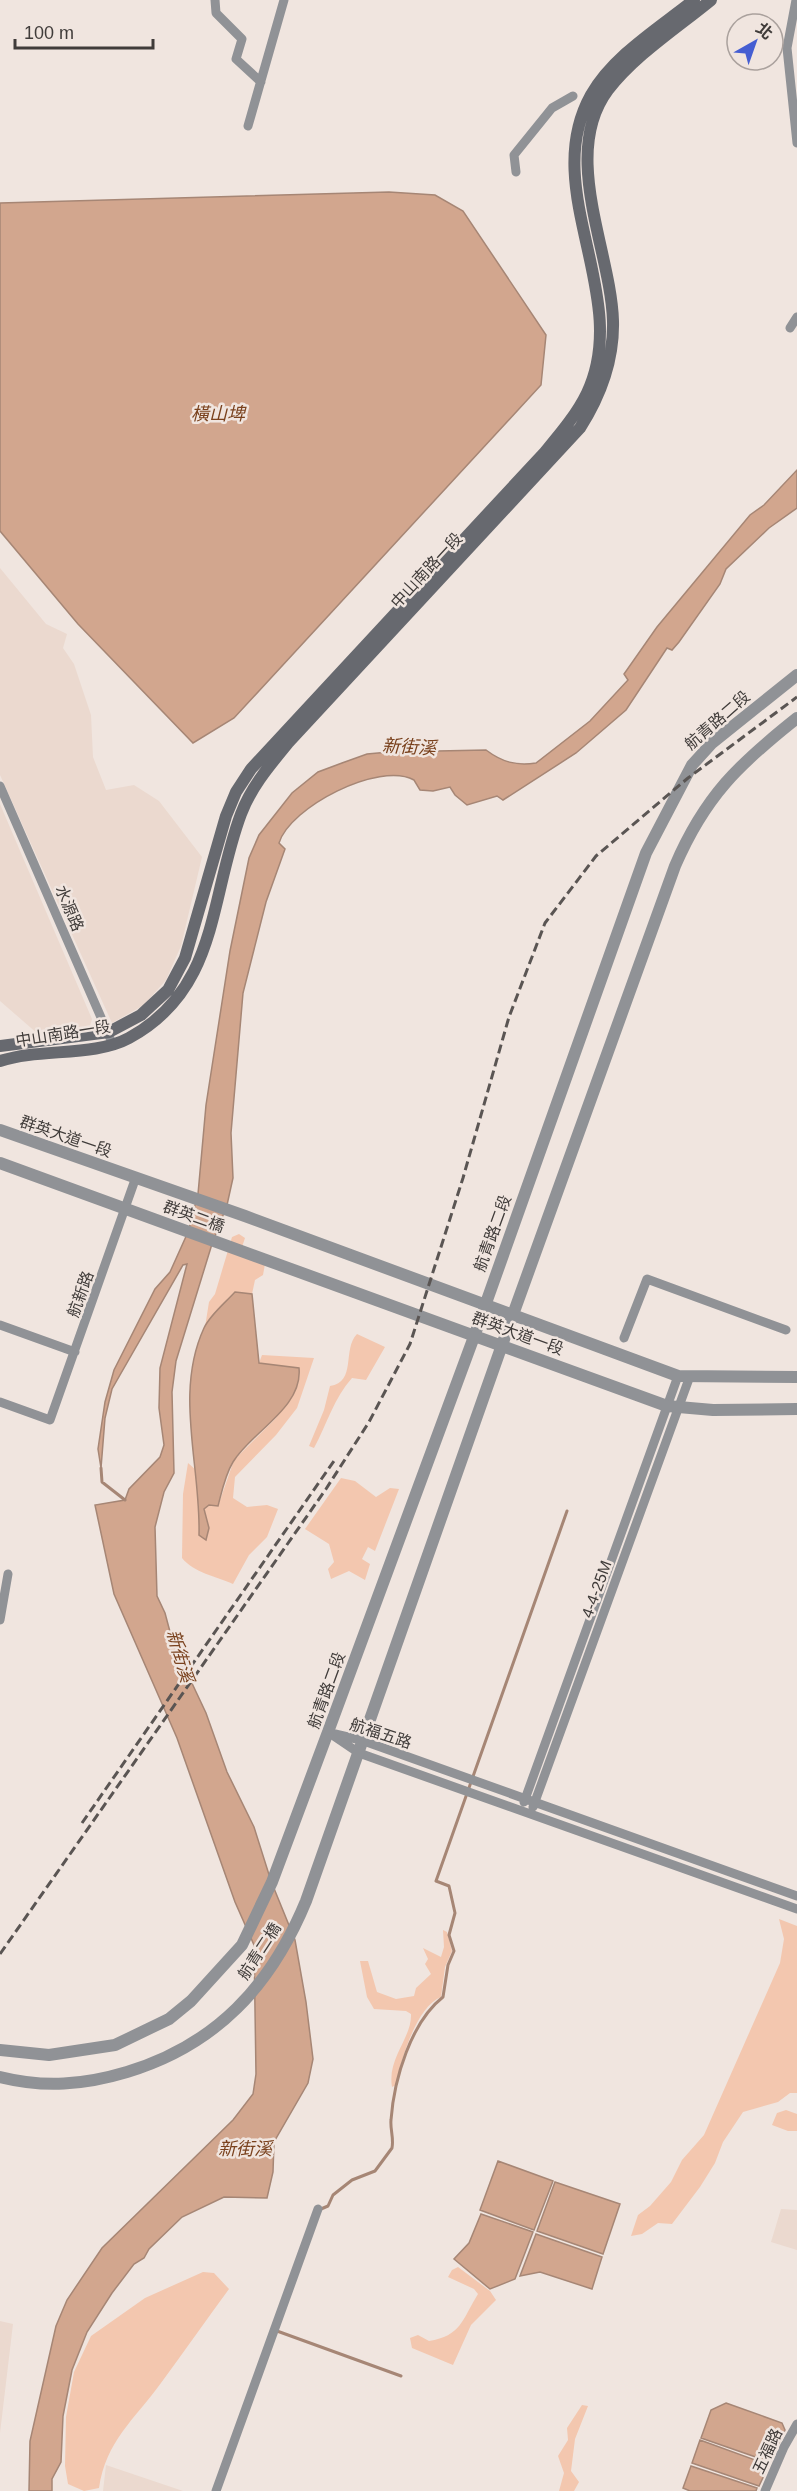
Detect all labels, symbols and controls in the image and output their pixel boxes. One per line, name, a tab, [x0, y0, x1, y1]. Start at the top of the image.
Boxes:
scale bar	[15, 12, 153, 50]
north arrow	[725, 12, 785, 72]
text: 北	[753, 19, 776, 43]
text: 100 m	[24, 23, 74, 43]
water label: 橫山埤	[191, 404, 247, 424]
street label: 中山南路一段	[387, 529, 465, 611]
street label: 航青路二段	[682, 688, 753, 753]
water label: 新街溪	[382, 736, 439, 759]
street label: 水源路	[52, 883, 87, 934]
street label: 中山南路一段	[14, 1018, 112, 1049]
street label: 群英大道一段	[18, 1113, 114, 1160]
street label: 航青路二段	[471, 1193, 514, 1274]
street label: 群英二橋	[161, 1198, 227, 1235]
street label: 航新路	[64, 1269, 97, 1320]
street label: 群英大道一段	[470, 1309, 566, 1358]
street label: 4-4-25M	[578, 1558, 615, 1620]
water label: 新街溪	[163, 1627, 198, 1688]
street label: 航青路二段	[305, 1650, 348, 1731]
street label: 航福五路	[348, 1716, 414, 1751]
street label: 航青二橋	[235, 1920, 284, 1983]
water label: 新街溪	[218, 2139, 275, 2159]
street label: 五福路	[750, 2426, 785, 2477]

